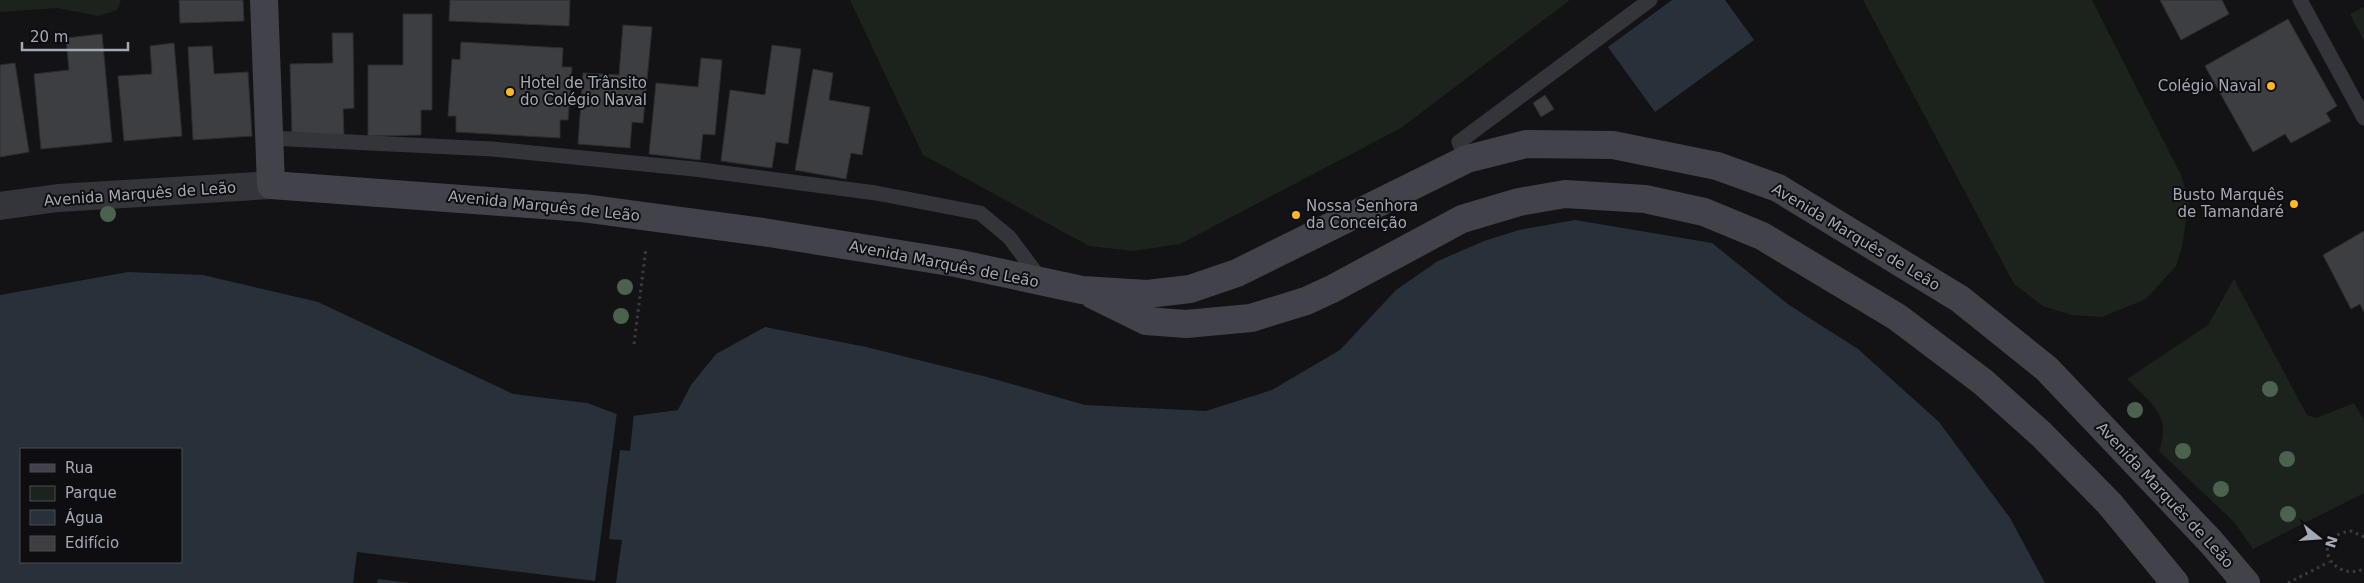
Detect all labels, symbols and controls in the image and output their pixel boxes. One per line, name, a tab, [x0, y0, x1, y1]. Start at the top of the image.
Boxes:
scale bar	[22, 20, 129, 52]
text: 20 m	[30, 28, 68, 46]
place label: Hotel de Trânsito do Colégio Naval	[520, 74, 647, 109]
place label: Colégio Naval	[2158, 77, 2261, 95]
marker: Colégio Naval	[2265, 80, 2277, 92]
marker: Hotel de Trânsito do Colégio Naval	[504, 86, 516, 98]
street label: Avenida Marquês de Leão	[43, 178, 237, 210]
street label: Avenida Marquês de Leão	[1769, 180, 1943, 294]
place label: Busto Marquês de Tamandaré	[2172, 186, 2284, 221]
street label: Avenida Marquês de Leão	[447, 187, 641, 225]
place label: Nossa Senhora da Conceição	[1306, 197, 1418, 232]
marker: Busto Marquês de Tamandaré	[2288, 198, 2300, 210]
marker: Nossa Senhora da Conceição	[1290, 209, 1302, 221]
street label: Avenida Marquês de Leão	[848, 237, 1040, 291]
street label: Avenida Marquês de Leão	[2093, 418, 2237, 572]
legend	[20, 448, 182, 563]
text: Rua	[65, 459, 93, 477]
text: Parque	[65, 484, 117, 502]
text: Água	[65, 508, 103, 527]
north arrow	[2294, 513, 2344, 563]
text: Edifício	[65, 534, 119, 552]
text: N	[2322, 534, 2341, 550]

